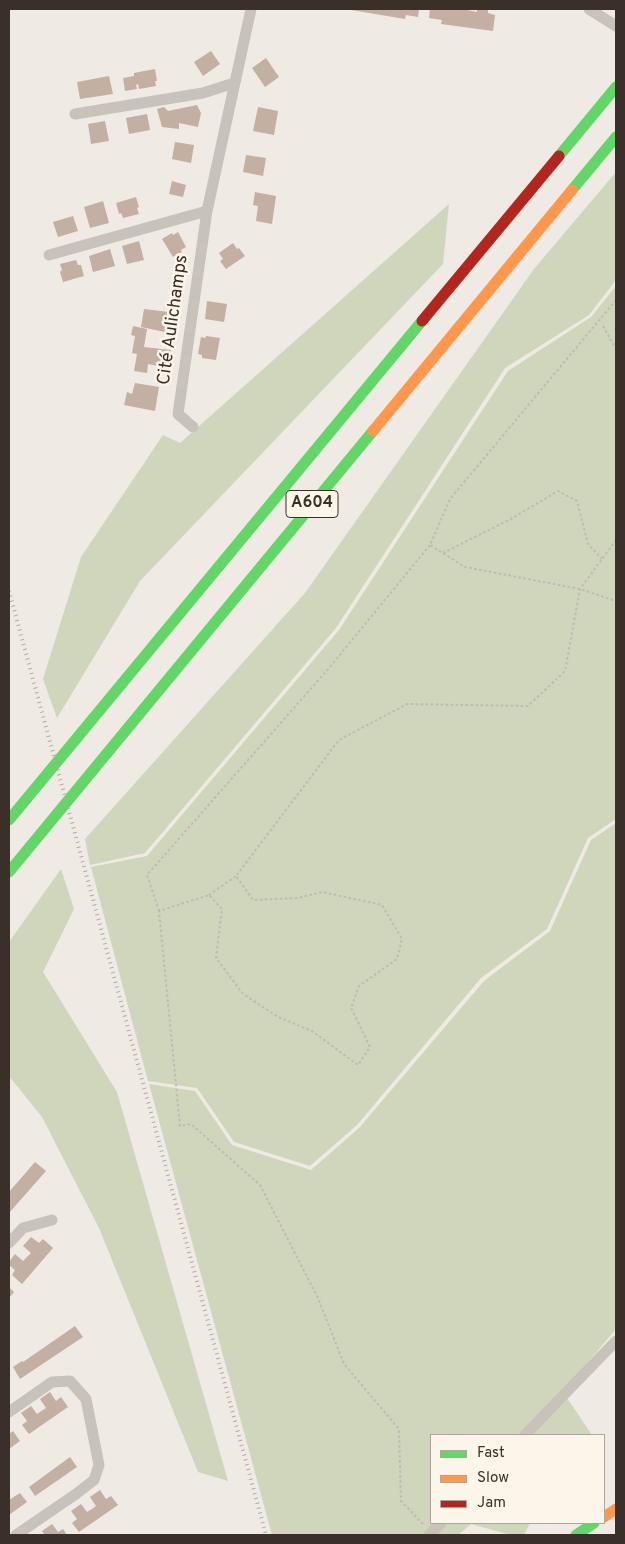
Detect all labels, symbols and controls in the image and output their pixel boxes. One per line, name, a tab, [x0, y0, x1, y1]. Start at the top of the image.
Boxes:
street label: Cité Aulichamps	[154, 254, 194, 386]
road number: A604	[286, 490, 338, 518]
legend	[430, 1434, 605, 1524]
text: Fast	[477, 1444, 505, 1463]
text: Slow	[477, 1469, 509, 1488]
text: Jam	[477, 1494, 506, 1513]

